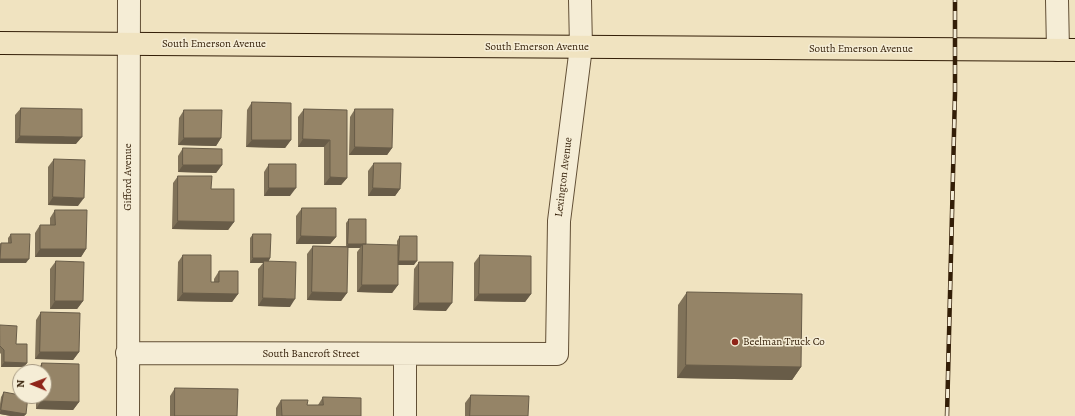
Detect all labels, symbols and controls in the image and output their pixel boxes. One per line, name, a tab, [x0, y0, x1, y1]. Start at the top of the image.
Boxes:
street label: South Emerson Avenue	[162, 37, 266, 51]
street label: South Emerson Avenue	[485, 40, 589, 54]
street label: South Emerson Avenue	[809, 42, 913, 56]
street label: Lexington Avenue	[553, 136, 575, 218]
street label: Gifford Avenue	[121, 143, 135, 211]
place label: Beelman Truck Co	[743, 335, 825, 349]
marker: Beelman Truck Co	[730, 337, 740, 347]
street label: South Bancroft Street	[262, 347, 360, 361]
north arrow	[12, 364, 52, 404]
text: N	[13, 380, 28, 388]

